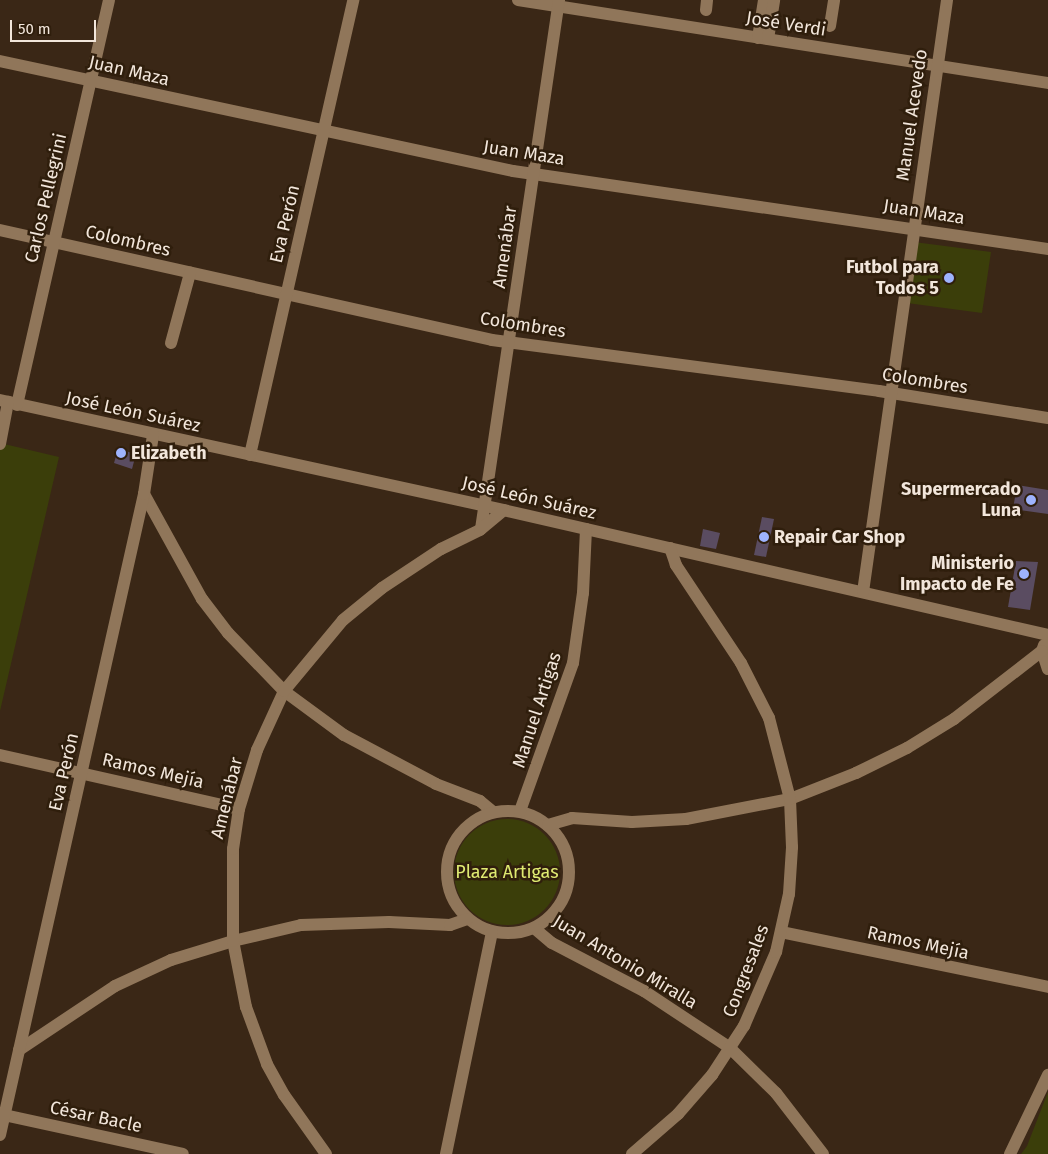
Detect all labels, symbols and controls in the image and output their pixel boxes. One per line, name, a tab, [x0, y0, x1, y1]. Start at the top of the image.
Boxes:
street label: José Verdi	[745, 7, 827, 41]
scale bar	[12, 10, 99, 42]
text: 50 m	[18, 20, 51, 38]
street label: Manuel Acevedo	[892, 48, 932, 182]
street label: Juan Maza	[86, 51, 172, 91]
street label: Carlos Pellegrini	[21, 131, 71, 265]
street label: Juan Maza	[482, 136, 566, 170]
street label: Eva Perón	[266, 183, 304, 265]
street label: Juan Maza	[882, 195, 966, 229]
street label: Amenábar	[489, 204, 521, 290]
street label: Colombres	[83, 221, 173, 261]
place label: Futbol para Todos 5	[846, 257, 939, 300]
marker: Futbol para Todos 5	[943, 272, 955, 284]
street label: Colombres	[479, 308, 567, 342]
street label: Colombres	[881, 364, 969, 398]
street label: José León Suárez	[64, 387, 202, 437]
place label: Elizabeth	[131, 442, 207, 464]
marker: Elizabeth	[115, 447, 127, 459]
street label: José León Suárez	[460, 472, 598, 524]
place label: Supermercado Luna	[901, 479, 1021, 522]
marker: Supermercado Luna	[1025, 494, 1037, 506]
place label: Repair Car Shop	[774, 526, 905, 548]
marker: Repair Car Shop	[758, 531, 770, 543]
place label: Ministerio Impacto de Fe	[900, 553, 1014, 596]
marker: Ministerio Impacto de Fe	[1018, 568, 1030, 580]
street label: Manuel Artigas	[508, 649, 566, 771]
street label: Eva Perón	[45, 731, 83, 813]
street label: Ramos Mejía	[100, 749, 206, 793]
street label: Amenábar	[206, 755, 248, 841]
park label: Plaza Artigas	[455, 861, 559, 883]
street label: Juan Antonio Miralla	[549, 910, 701, 1014]
street label: Congresales	[718, 922, 774, 1020]
street label: Ramos Mejía	[865, 922, 971, 964]
street label: César Bacle	[48, 1097, 144, 1137]

